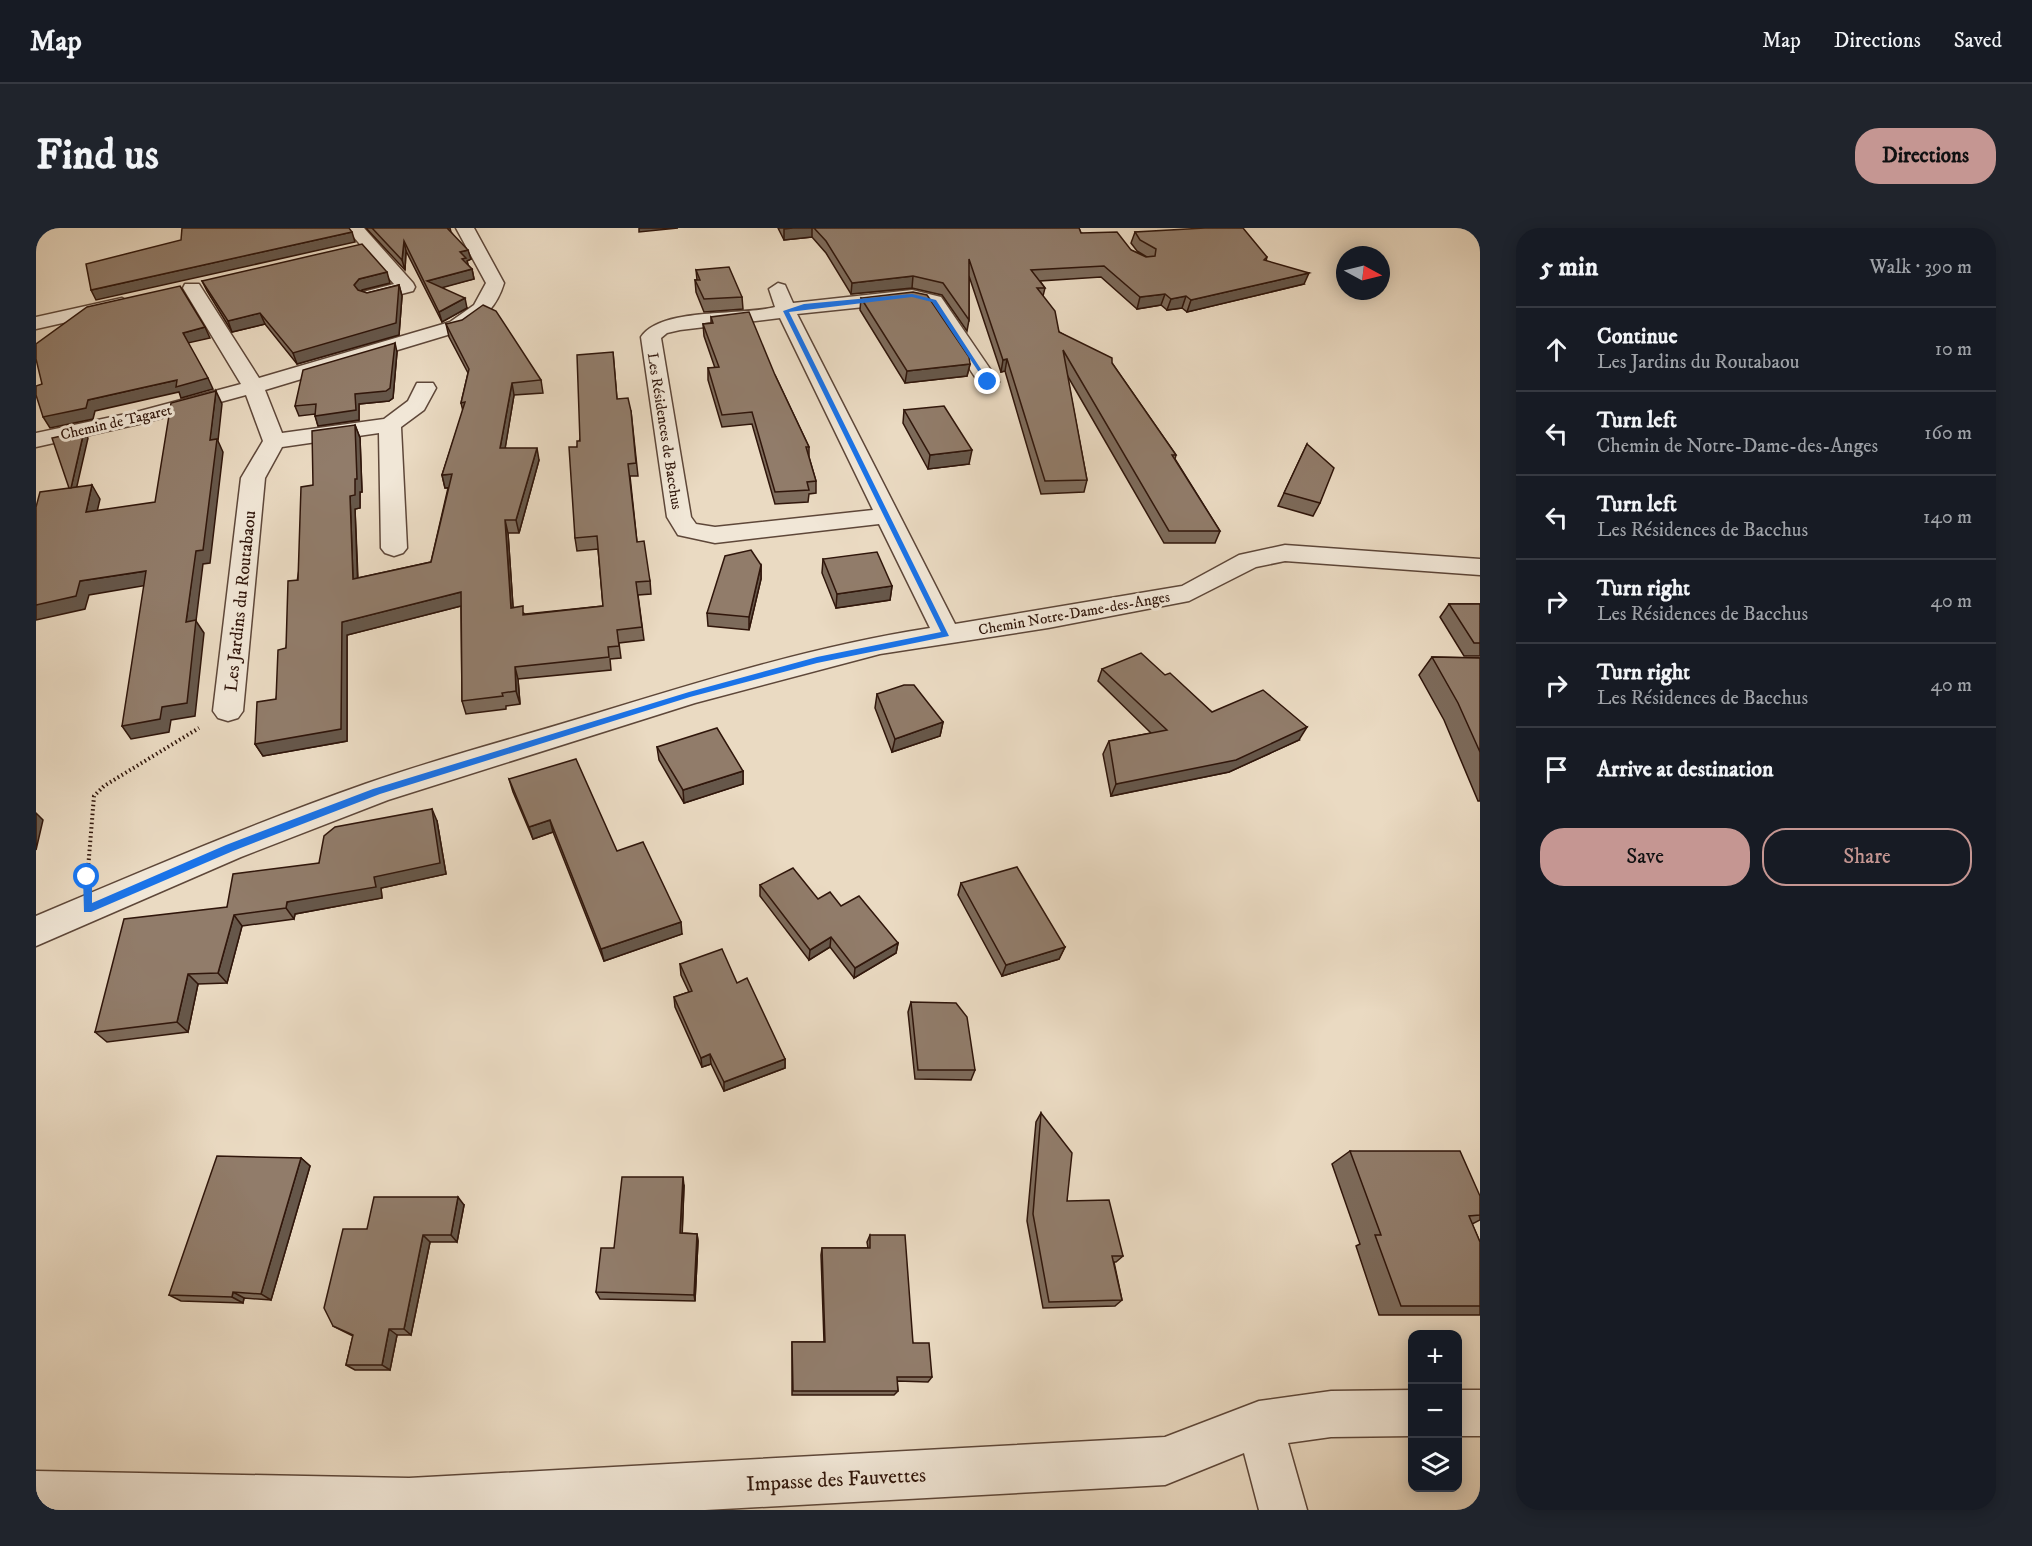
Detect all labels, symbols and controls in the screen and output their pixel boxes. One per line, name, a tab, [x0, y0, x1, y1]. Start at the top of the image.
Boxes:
text: Map	[30, 24, 82, 59]
text: Map	[1762, 28, 1801, 54]
text: Directions	[1834, 28, 1921, 54]
text: Saved	[1954, 28, 2002, 54]
button: Directions	[1855, 128, 1996, 184]
text: Find us	[36, 130, 159, 182]
north arrow	[1336, 246, 1390, 300]
text: 5 min	[1540, 251, 1598, 284]
text: Walk · 390 m	[1870, 255, 1972, 280]
text: Continue	[1597, 323, 1678, 350]
icon: ahead	[1540, 333, 1573, 366]
text: 10 m	[1935, 337, 1972, 362]
text: Les Jardins du Routabaou	[1597, 350, 1799, 375]
street label: Les Résidences de Bacchus	[643, 351, 686, 511]
route end	[974, 368, 1000, 394]
street label: Chemin de Tagaret	[59, 400, 174, 445]
text: Turn left	[1597, 407, 1677, 434]
icon: left	[1540, 417, 1573, 450]
text: 160 m	[1924, 421, 1972, 446]
text: Chemin de Notre-Dame-des-Anges	[1597, 434, 1878, 459]
text: Turn left	[1597, 491, 1677, 518]
icon: left	[1540, 501, 1573, 534]
text: 140 m	[1923, 505, 1972, 530]
street label: Les Jardins du Routabaou	[221, 509, 261, 693]
text: Les Résidences de Bacchus	[1597, 518, 1808, 543]
text: Turn right	[1597, 575, 1690, 602]
icon: right	[1540, 585, 1573, 618]
street label: Chemin Notre-Dame-des-Anges	[977, 587, 1171, 640]
text: 40 m	[1930, 589, 1972, 614]
text: Les Résidences de Bacchus	[1597, 602, 1808, 627]
text: Turn right	[1597, 659, 1690, 686]
icon: right	[1540, 669, 1573, 702]
text: 40 m	[1930, 673, 1972, 698]
text: Les Résidences de Bacchus	[1597, 686, 1808, 711]
icon: arrive	[1540, 753, 1573, 786]
text: Arrive at destination	[1597, 756, 1774, 783]
button: Save	[1540, 828, 1750, 886]
button: Share	[1762, 828, 1972, 886]
route start	[73, 863, 99, 889]
map controls	[1408, 1330, 1462, 1492]
button: +	[1408, 1330, 1462, 1384]
button: −	[1408, 1384, 1462, 1438]
button: layers	[1408, 1438, 1462, 1492]
street label: Impasse des Fauvettes	[745, 1462, 927, 1498]

